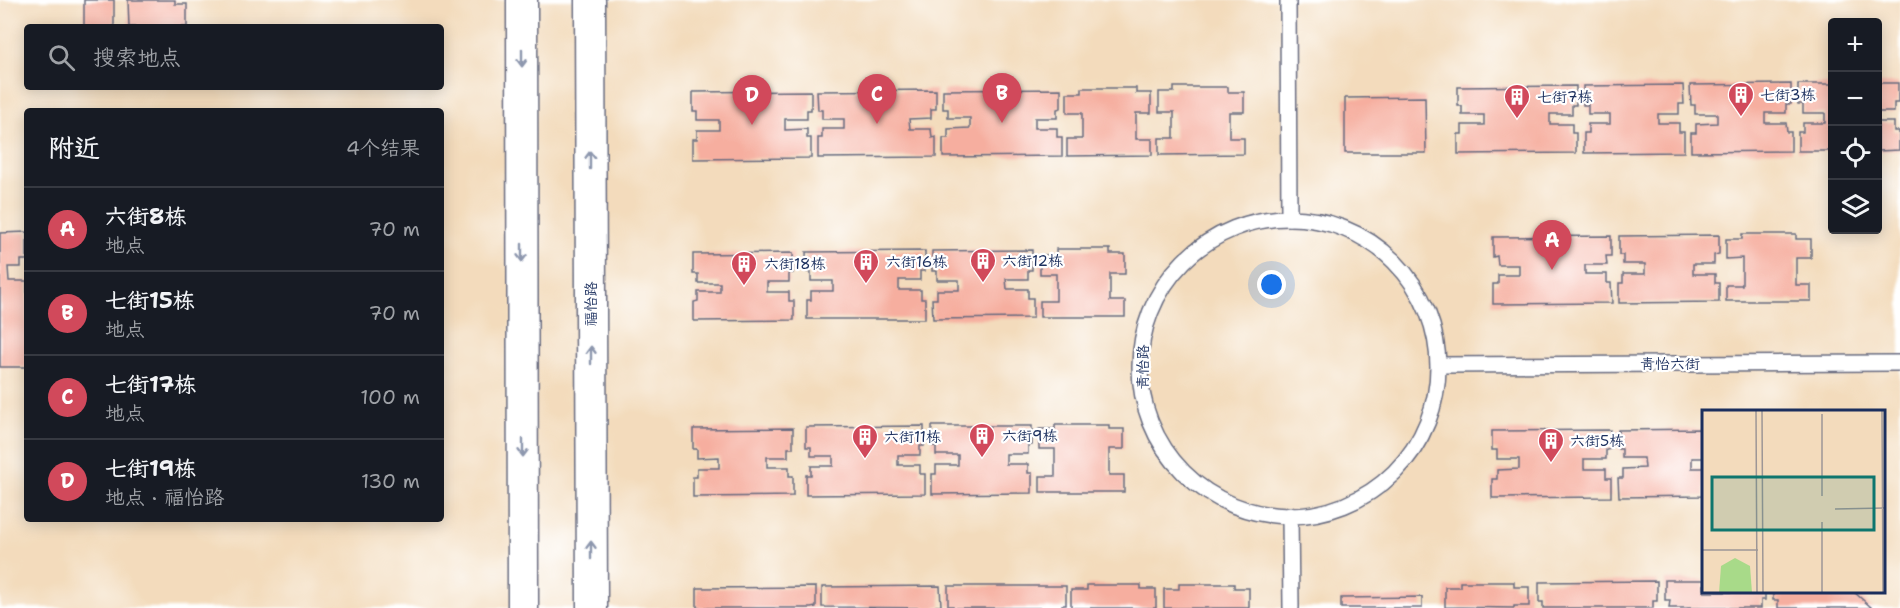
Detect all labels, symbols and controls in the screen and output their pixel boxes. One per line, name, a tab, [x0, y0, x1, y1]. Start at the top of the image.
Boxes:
map controls	[1828, 18, 1882, 234]
button: +	[1828, 18, 1882, 72]
search box	[24, 24, 444, 90]
icon: search	[45, 41, 78, 74]
text: 搜索地点	[93, 43, 181, 72]
one-way arrow	[516, 48, 528, 68]
button: −	[1828, 72, 1882, 126]
pin: C	[858, 74, 896, 124]
pin: B	[982, 74, 1022, 123]
pin: D	[732, 76, 771, 125]
building icon: 七街3栋	[1726, 80, 1756, 118]
building icon: 七街7栋	[1502, 82, 1532, 120]
place label: 七街3栋	[1760, 85, 1816, 105]
place label: 七街7栋	[1537, 87, 1593, 107]
button: locate	[1828, 126, 1882, 180]
text: 附近	[48, 130, 100, 165]
text: 4个结果	[346, 135, 420, 161]
one-way arrow	[584, 150, 596, 170]
button: layers	[1828, 180, 1882, 234]
text: 六街8栋	[105, 202, 186, 231]
text: A	[60, 216, 75, 242]
text: 70 m	[368, 216, 420, 242]
pin: A	[1532, 220, 1572, 270]
text: 地点	[105, 232, 145, 258]
one-way arrow	[516, 243, 528, 263]
building icon: 六街12栋	[968, 246, 998, 284]
building icon: 六街16栋	[851, 247, 881, 285]
building icon: 六街18栋	[729, 249, 759, 287]
place label: 六街12栋	[1002, 251, 1063, 271]
place label: 六街16栋	[886, 252, 947, 272]
place label: 六街18栋	[764, 254, 826, 274]
your location	[1257, 270, 1286, 299]
street label: 福怡路	[581, 281, 601, 327]
text: 七街15栋	[105, 286, 195, 315]
text: B	[61, 300, 74, 326]
text: 70 m	[368, 300, 420, 326]
text: 地点	[105, 316, 145, 342]
street label: 青怡路	[1133, 344, 1153, 390]
one-way arrow	[585, 345, 597, 365]
street label: 青怡六街	[1640, 354, 1700, 374]
text: 七街17栋	[105, 370, 196, 399]
text: C	[61, 384, 74, 410]
text: 100 m	[360, 384, 420, 410]
text: 地点	[105, 400, 145, 426]
inset map	[1702, 410, 1885, 593]
building icon: 六街9栋	[967, 421, 997, 459]
building icon: 六街11栋	[850, 422, 880, 460]
place label: 六街9栋	[1002, 426, 1058, 446]
building icon: 六街5栋	[1536, 426, 1566, 464]
place label: 六街11栋	[884, 427, 941, 447]
place label: 六街5栋	[1570, 431, 1624, 451]
one-way arrow	[517, 438, 529, 458]
text: 七街19栋	[105, 454, 196, 483]
text: D	[60, 468, 75, 494]
text: 130 m	[361, 468, 420, 494]
text: 地点 · 福怡路	[105, 484, 224, 510]
one-way arrow	[585, 540, 597, 560]

